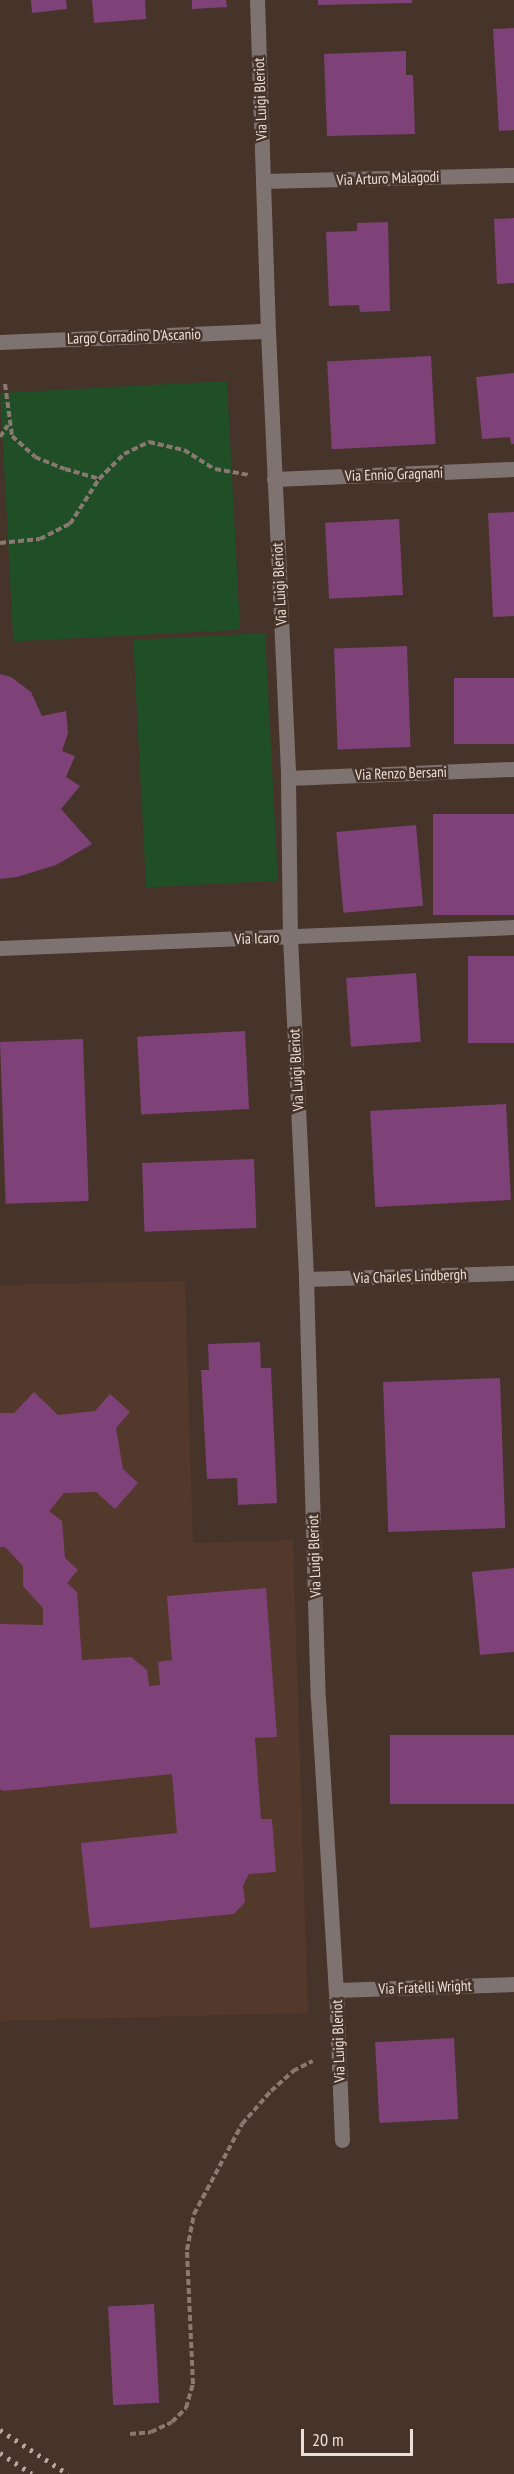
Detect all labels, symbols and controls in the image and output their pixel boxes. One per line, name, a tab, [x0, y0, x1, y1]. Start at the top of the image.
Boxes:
street label: Via Luigi Bleriot	[250, 57, 270, 141]
street label: Via Arturo Malagodi	[336, 167, 440, 189]
street label: Largo Corradino D'Ascanio	[67, 325, 201, 347]
street label: Via Ennio Gragnani	[345, 463, 443, 485]
street label: Via Luigi Bleriot	[268, 542, 290, 626]
street label: Via Renzo Bersani	[355, 762, 447, 784]
street label: Via Icaro	[234, 928, 280, 948]
street label: Via Luigi Bleriot	[285, 1028, 307, 1112]
street label: Via Charles Lindbergh	[353, 1265, 467, 1287]
street label: Via Luigi Bleriot	[304, 1514, 324, 1598]
street label: Via Fratelli Wright	[378, 1976, 472, 1998]
street label: Via Luigi Bleriot	[328, 1999, 348, 2083]
scale bar	[304, 2417, 416, 2455]
text: 20 m	[312, 2428, 344, 2451]

